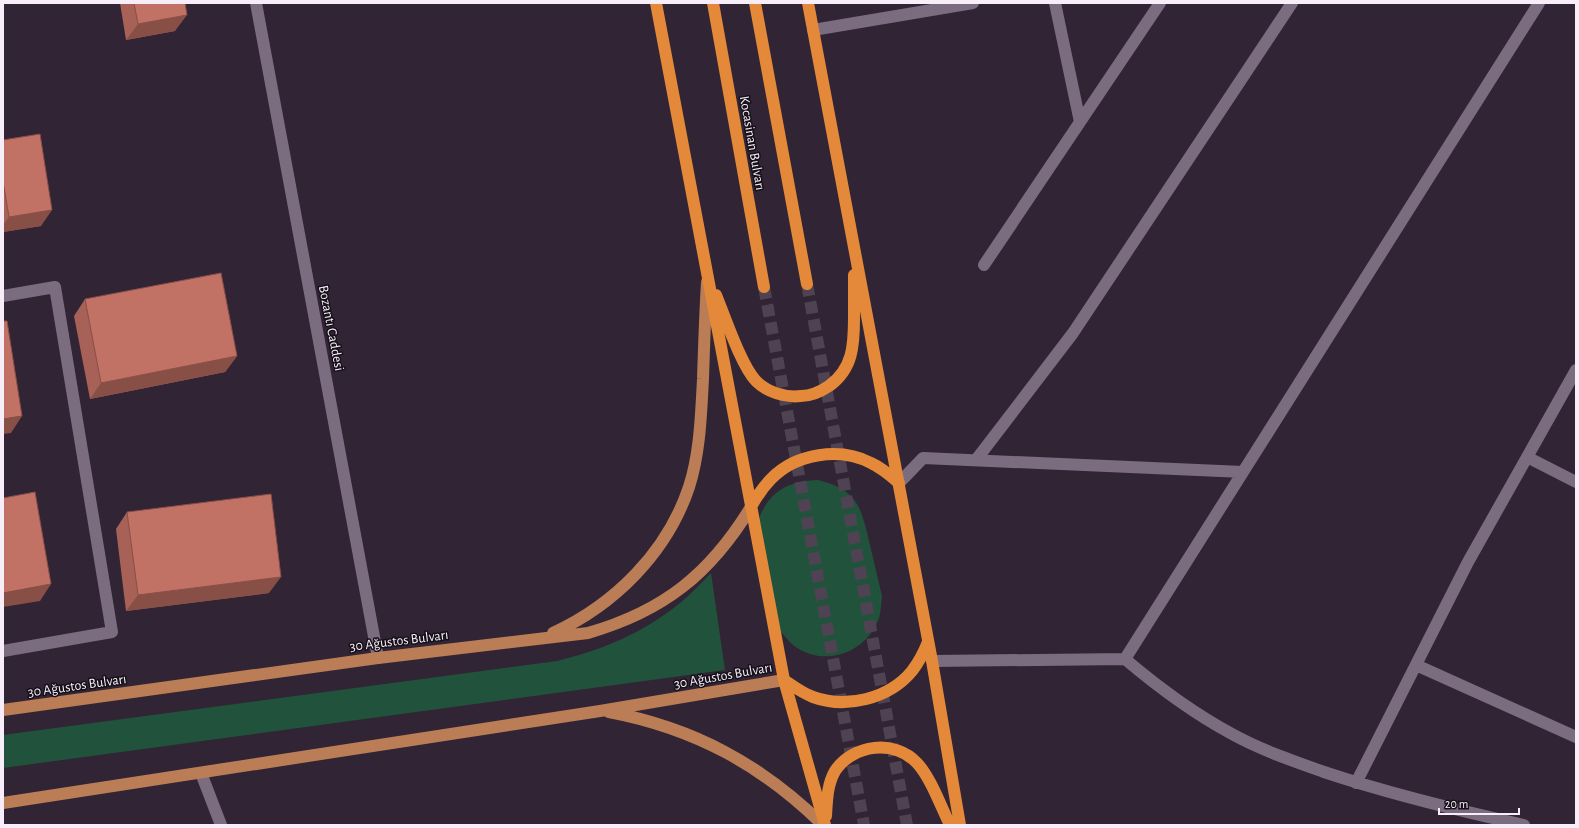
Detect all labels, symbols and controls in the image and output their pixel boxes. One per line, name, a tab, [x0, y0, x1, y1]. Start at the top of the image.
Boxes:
street label: Kocasinan Bulvarı	[737, 95, 767, 191]
street label: Bozantı Caddesi	[316, 284, 346, 372]
street label: 30 Ağustos Bulvarı	[349, 628, 449, 654]
street label: 30 Ağustos Bulvarı	[673, 660, 773, 692]
street label: 30 Ağustos Bulvarı	[27, 672, 127, 700]
scale bar	[1439, 790, 1519, 816]
text: 20 m	[1445, 798, 1468, 810]

